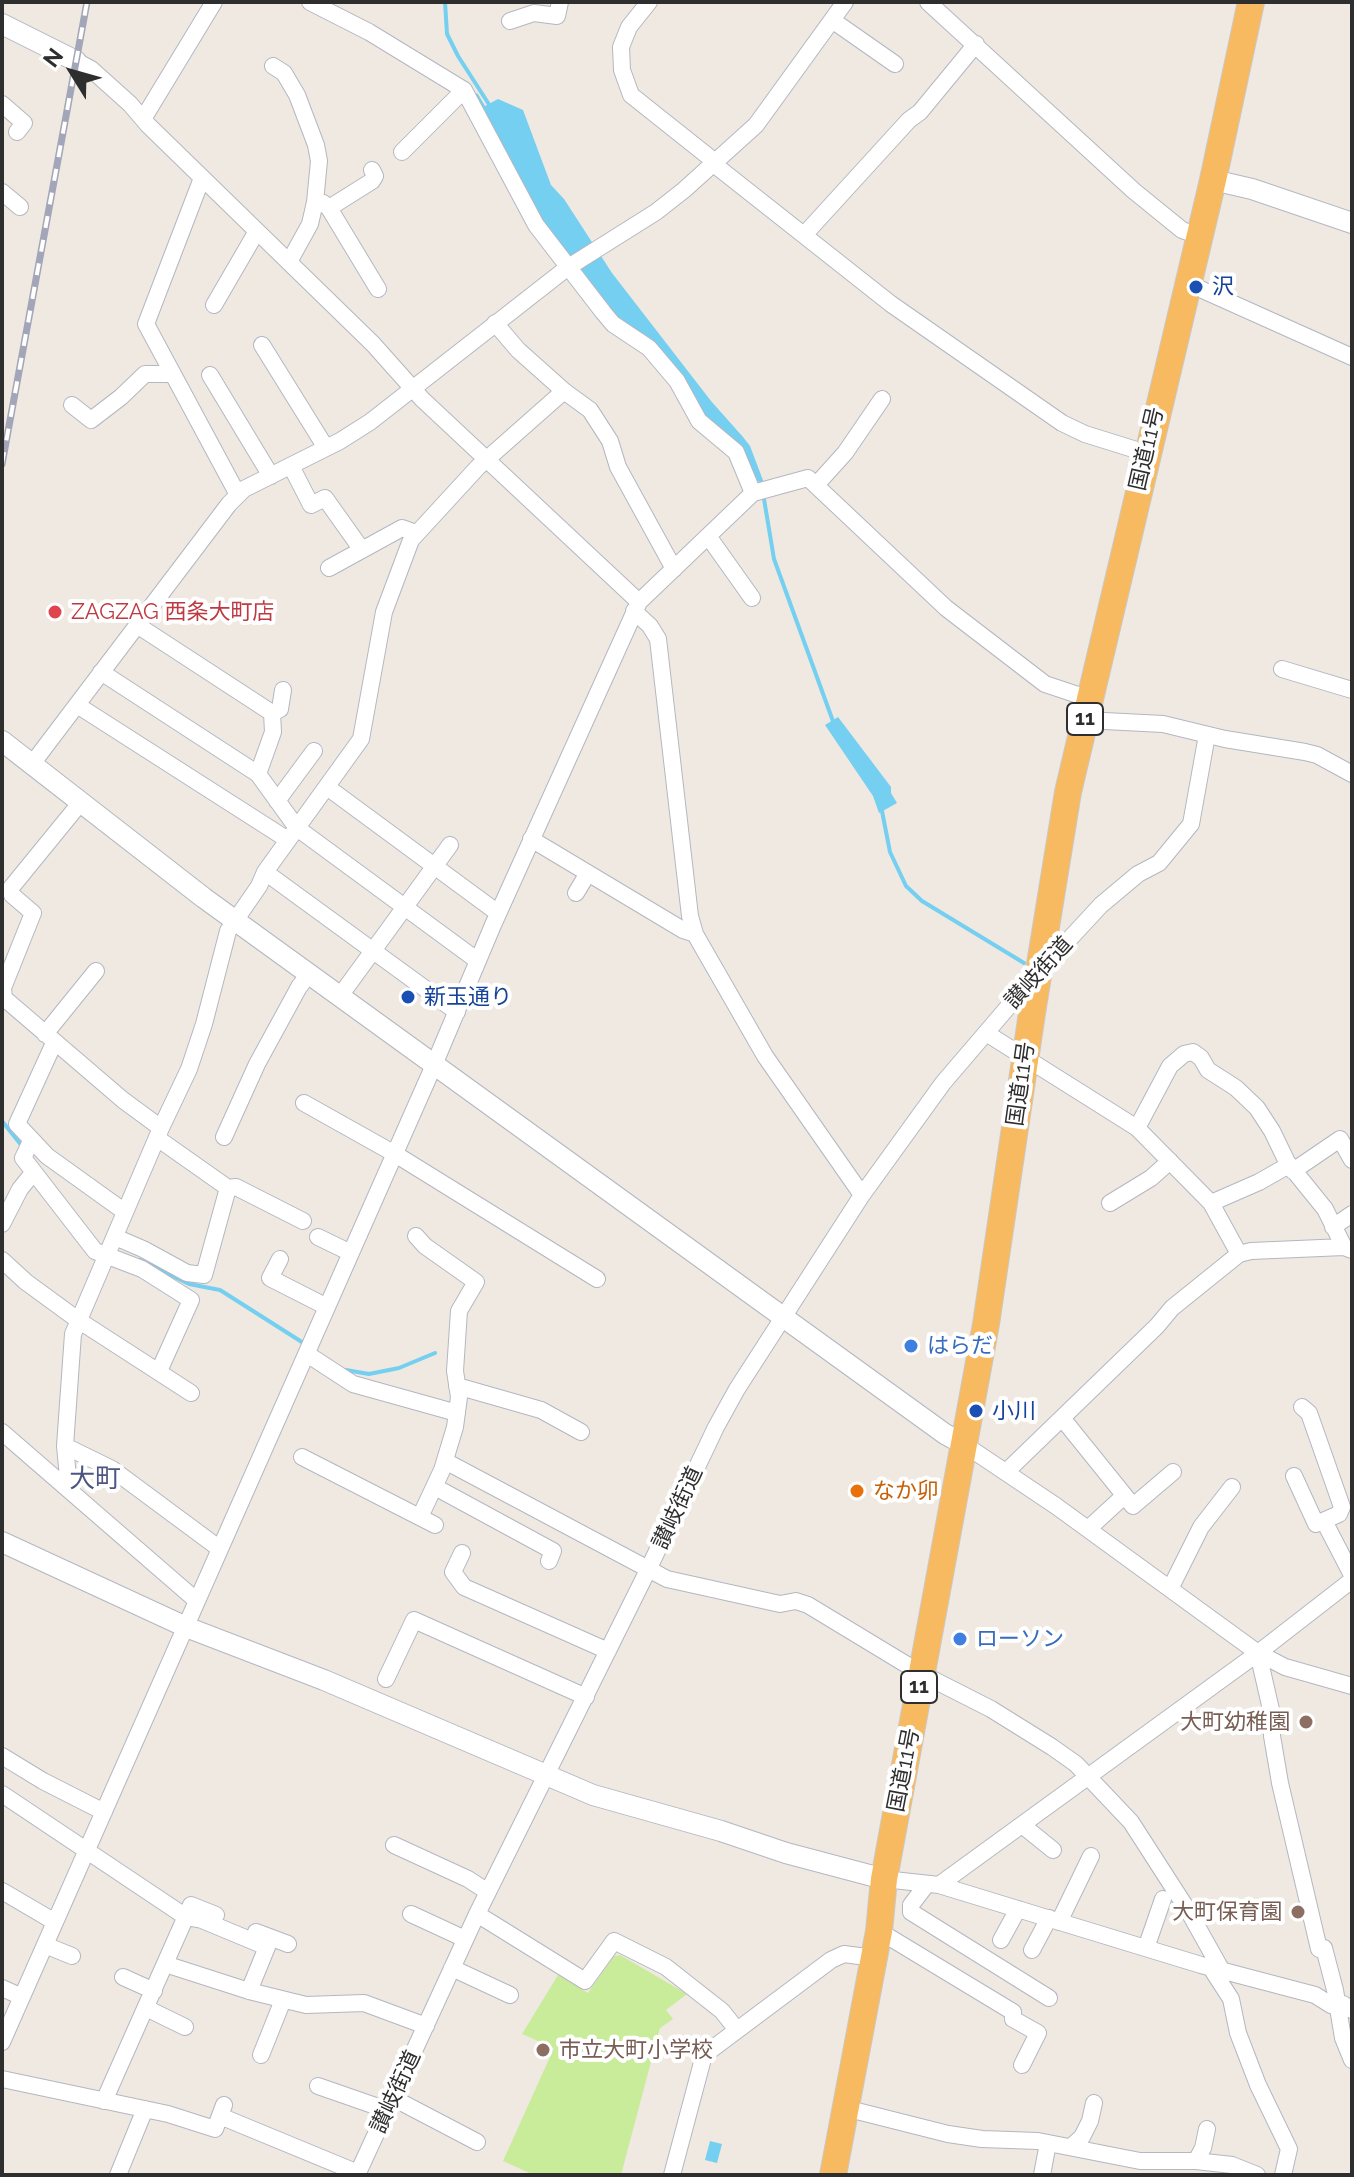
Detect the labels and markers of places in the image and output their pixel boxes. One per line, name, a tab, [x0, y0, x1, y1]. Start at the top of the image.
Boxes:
place label: 沢	[1212, 274, 1234, 300]
marker: 沢	[1187, 278, 1205, 296]
place label: ZAGZAG 西条大町店	[71, 599, 274, 625]
marker: ZAGZAG 西条大町店	[46, 603, 64, 621]
place label: 新玉通り	[424, 984, 512, 1010]
marker: 新玉通り	[399, 988, 417, 1006]
place label: はらだ	[927, 1333, 993, 1359]
marker: はらだ	[902, 1337, 920, 1355]
place label: 小川	[992, 1398, 1036, 1424]
marker: 小川	[967, 1402, 985, 1420]
place label: なか卯	[873, 1478, 939, 1504]
marker: なか卯	[848, 1482, 866, 1500]
place label: ローソン	[976, 1626, 1064, 1652]
marker: ローソン	[951, 1630, 969, 1648]
place label: 大町幼稚園	[1180, 1709, 1290, 1735]
marker: 大町幼稚園	[1297, 1713, 1315, 1731]
place label: 大町保育園	[1172, 1899, 1282, 1925]
marker: 大町保育園	[1289, 1903, 1307, 1921]
place label: 市立大町小学校	[559, 2037, 713, 2063]
marker: 市立大町小学校	[534, 2041, 552, 2059]

